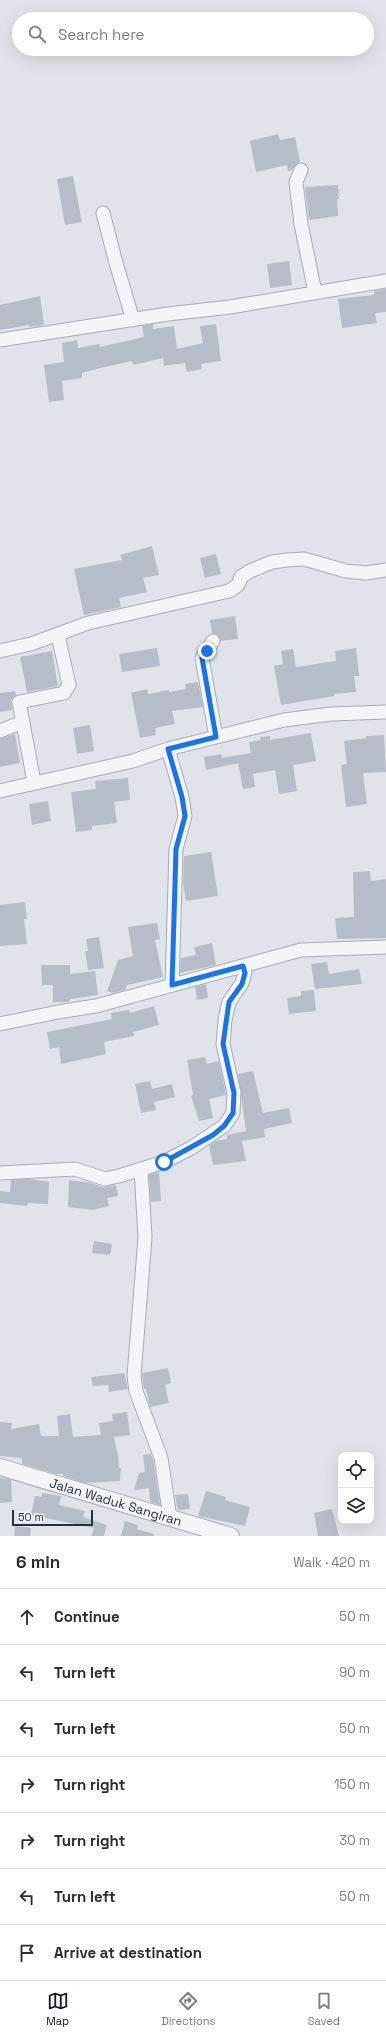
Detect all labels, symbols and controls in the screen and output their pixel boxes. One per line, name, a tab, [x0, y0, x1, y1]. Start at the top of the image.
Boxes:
search box	[12, 12, 374, 56]
icon: search	[26, 23, 48, 45]
text: Search here	[58, 25, 144, 44]
route end	[198, 642, 216, 660]
route start	[155, 1153, 173, 1171]
map controls	[338, 1452, 374, 1524]
button: locate	[338, 1452, 374, 1488]
street label: Jalan Waduk Sangiran	[48, 1474, 184, 1530]
button: layers	[338, 1488, 374, 1524]
scale bar	[12, 1508, 93, 1527]
text: 50 m	[18, 1510, 44, 1524]
text: 6 min	[16, 1551, 60, 1573]
text: Walk · 420 m	[293, 1554, 370, 1571]
icon: ahead	[16, 1606, 38, 1628]
text: Continue	[54, 1607, 120, 1626]
text: 50 m	[339, 1608, 370, 1625]
icon: left	[16, 1662, 38, 1684]
text: Turn left	[54, 1663, 116, 1682]
text: 90 m	[339, 1664, 370, 1681]
icon: left	[16, 1718, 38, 1740]
text: Turn left	[54, 1719, 116, 1738]
text: 50 m	[339, 1720, 370, 1737]
icon: right	[16, 1774, 38, 1796]
text: Turn right	[54, 1775, 125, 1794]
text: 150 m	[334, 1776, 370, 1793]
icon: right	[16, 1830, 38, 1852]
text: Turn right	[54, 1831, 125, 1850]
text: 30 m	[339, 1832, 370, 1849]
icon: left	[16, 1886, 38, 1908]
text: Turn left	[54, 1887, 116, 1906]
text: 50 m	[339, 1888, 370, 1905]
icon: arrive	[16, 1942, 38, 1964]
text: Arrive at destination	[54, 1943, 202, 1962]
tab: Map	[46, 1990, 69, 2028]
tab: Directions	[161, 1990, 215, 2028]
tab: Saved	[308, 1990, 340, 2028]

